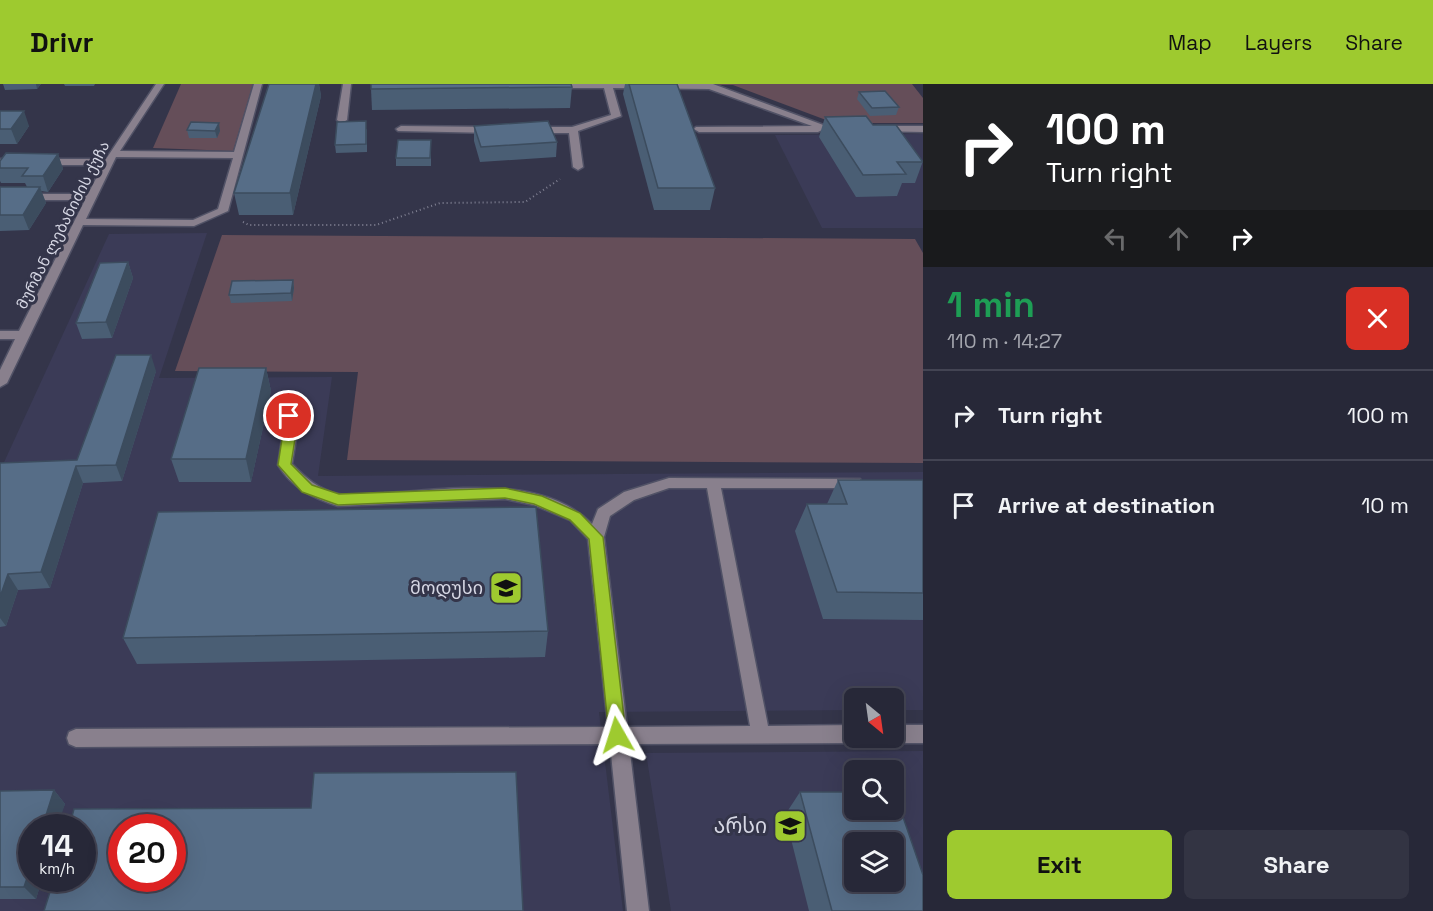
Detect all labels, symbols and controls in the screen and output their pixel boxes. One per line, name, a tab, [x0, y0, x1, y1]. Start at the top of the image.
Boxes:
text: Drivr	[30, 24, 94, 60]
text: Map	[1168, 29, 1212, 56]
text: Layers	[1245, 29, 1312, 56]
text: Share	[1345, 29, 1403, 56]
text: 100 m	[1046, 103, 1166, 156]
icon: right	[947, 108, 1025, 186]
street label: მურმან ლებანიძის ქუჩა	[12, 138, 113, 312]
text: Turn right	[1046, 155, 1173, 190]
icon: left	[1099, 222, 1132, 255]
icon: ahead	[1162, 222, 1195, 255]
icon: right	[1225, 222, 1258, 255]
text: 1 min	[947, 282, 1035, 328]
button: close	[1346, 287, 1409, 350]
text: 110 m · 14:27	[947, 328, 1062, 354]
pin	[263, 390, 314, 441]
icon: arrive	[272, 399, 305, 432]
icon: right	[947, 399, 980, 432]
text: Turn right	[998, 401, 1103, 429]
text: 100 m	[1347, 401, 1409, 429]
icon: arrive	[947, 489, 980, 522]
text: Arrive at destination	[998, 491, 1215, 519]
text: 10 m	[1361, 491, 1409, 519]
school or university icon: მოდუსი	[488, 570, 524, 606]
place label: მოდუსი	[410, 576, 483, 599]
north arrow	[844, 688, 904, 748]
map controls	[844, 688, 904, 892]
position arrow	[585, 703, 649, 767]
button: search	[844, 760, 904, 820]
school or university icon: არსი	[772, 808, 808, 844]
place label: არსი	[714, 812, 767, 839]
speed limit sign: 20	[108, 814, 186, 892]
text: 14	[41, 826, 73, 865]
button: Exit	[947, 830, 1172, 899]
button: Share	[1184, 830, 1409, 899]
button: layers	[844, 832, 904, 892]
text: km/h	[39, 859, 75, 878]

